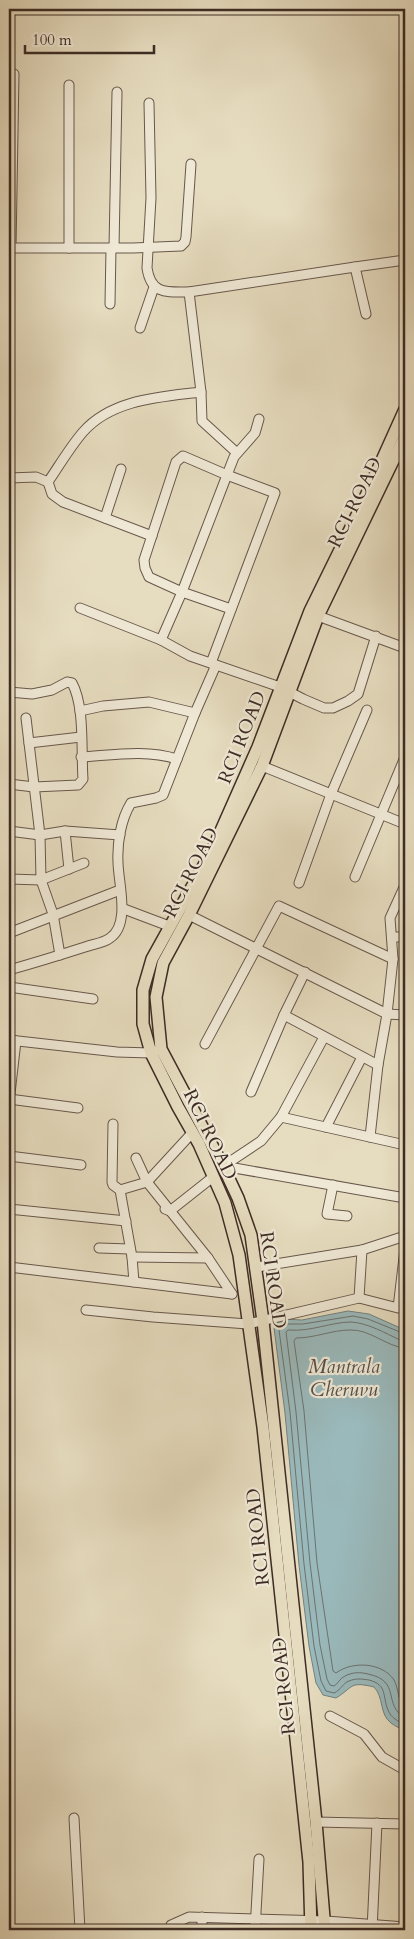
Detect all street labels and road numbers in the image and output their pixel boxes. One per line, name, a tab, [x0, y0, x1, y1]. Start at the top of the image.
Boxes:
street label: RCI ROAD	[322, 453, 388, 552]
street label: RCI ROAD	[212, 687, 272, 788]
street label: RCI ROAD	[157, 823, 225, 922]
street label: RCI ROAD	[177, 1085, 243, 1184]
street label: RCI ROAD	[253, 1230, 293, 1330]
street label: RCI ROAD	[240, 1487, 276, 1587]
street label: RCI ROAD	[266, 1636, 302, 1736]

